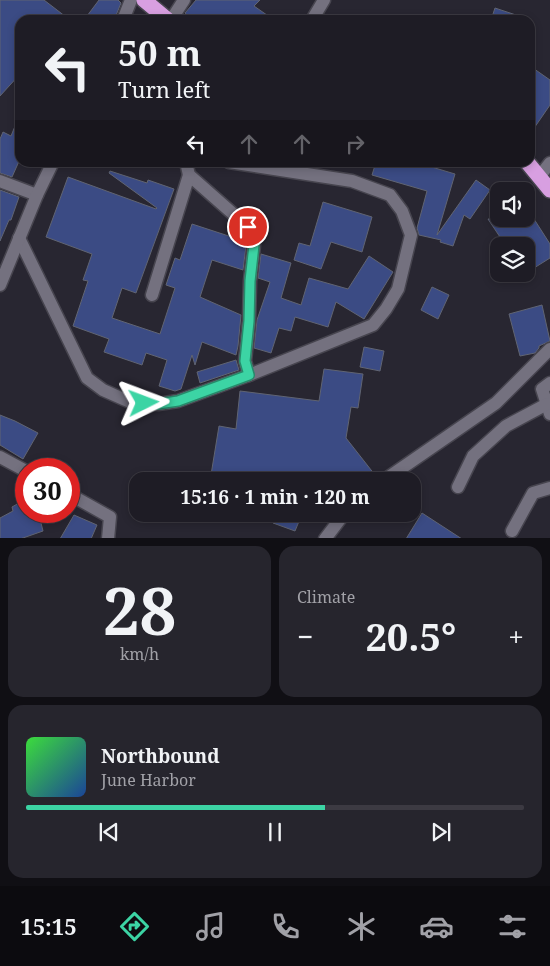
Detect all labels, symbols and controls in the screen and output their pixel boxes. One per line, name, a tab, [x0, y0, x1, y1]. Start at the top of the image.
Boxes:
text: 50 m	[118, 29, 201, 76]
icon: left	[35, 35, 100, 100]
text: Turn left	[118, 74, 210, 104]
icon: left	[182, 130, 210, 158]
icon: ahead	[235, 130, 263, 158]
icon: ahead	[288, 130, 316, 158]
icon: right	[341, 130, 369, 158]
map controls	[490, 182, 535, 282]
button: sound	[490, 182, 535, 227]
pin	[227, 206, 269, 248]
icon: arrive	[234, 213, 262, 241]
button: layers	[490, 237, 535, 282]
position arrow	[117, 376, 169, 428]
speed limit sign: 30	[15, 458, 80, 523]
text: 15:16 · 1 min · 120 m	[180, 484, 370, 510]
text: 28	[103, 566, 176, 654]
text: Climate	[297, 586, 355, 608]
text: 20.5°	[365, 610, 456, 662]
text: −	[297, 617, 313, 655]
text: +	[508, 617, 524, 655]
text: km/h	[120, 643, 159, 665]
text: Northbound	[101, 743, 220, 769]
text: June Harbor	[101, 769, 196, 791]
icon: previous	[95, 818, 123, 846]
icon: pause	[261, 818, 289, 846]
icon: next	[427, 818, 455, 846]
icon: directions	[117, 909, 152, 944]
icon: music	[193, 909, 228, 944]
icon: phone	[268, 909, 303, 944]
icon: climate	[344, 909, 379, 944]
icon: car	[419, 909, 454, 944]
icon: filters	[495, 909, 530, 944]
text: 15:15	[20, 911, 77, 941]

